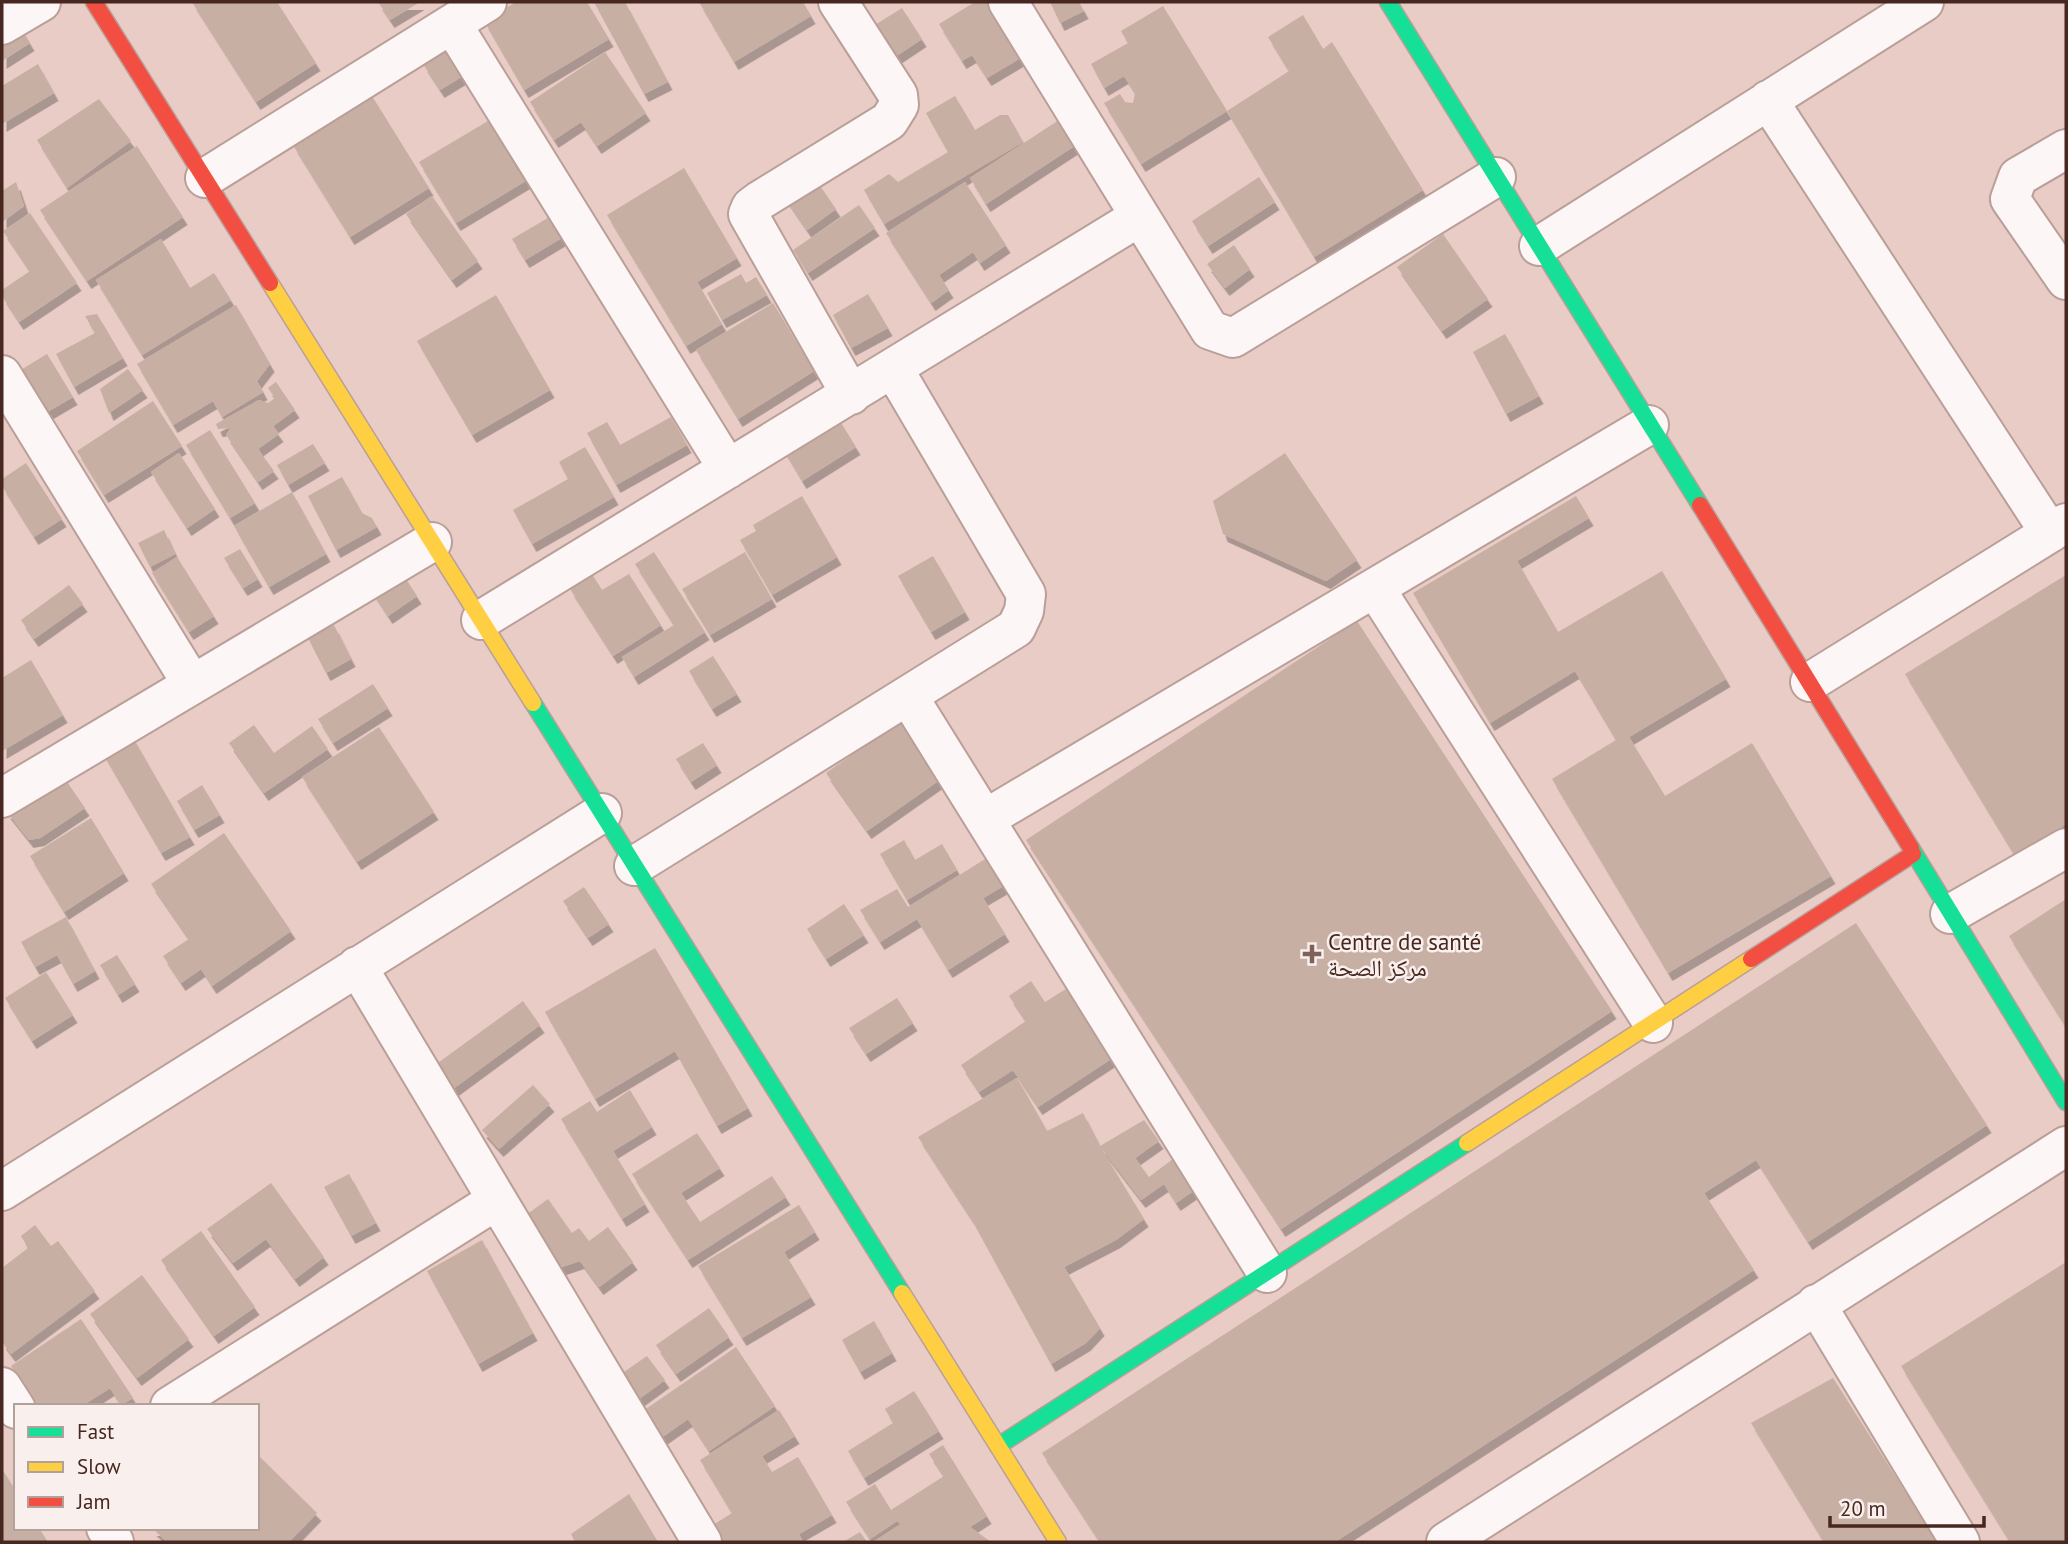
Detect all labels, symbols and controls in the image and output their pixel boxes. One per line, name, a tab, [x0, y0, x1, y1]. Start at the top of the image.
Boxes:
place label: Centre de santé مركز الصحة	[1328, 927, 1481, 982]
marker: Centre de santé مركز الصحة	[1302, 944, 1322, 964]
legend	[14, 1404, 259, 1530]
text: Fast	[77, 1418, 114, 1445]
text: Slow	[77, 1453, 121, 1480]
scale bar	[1830, 1484, 1984, 1528]
text: Jam	[76, 1488, 111, 1515]
text: 20 m	[1840, 1495, 1886, 1522]

